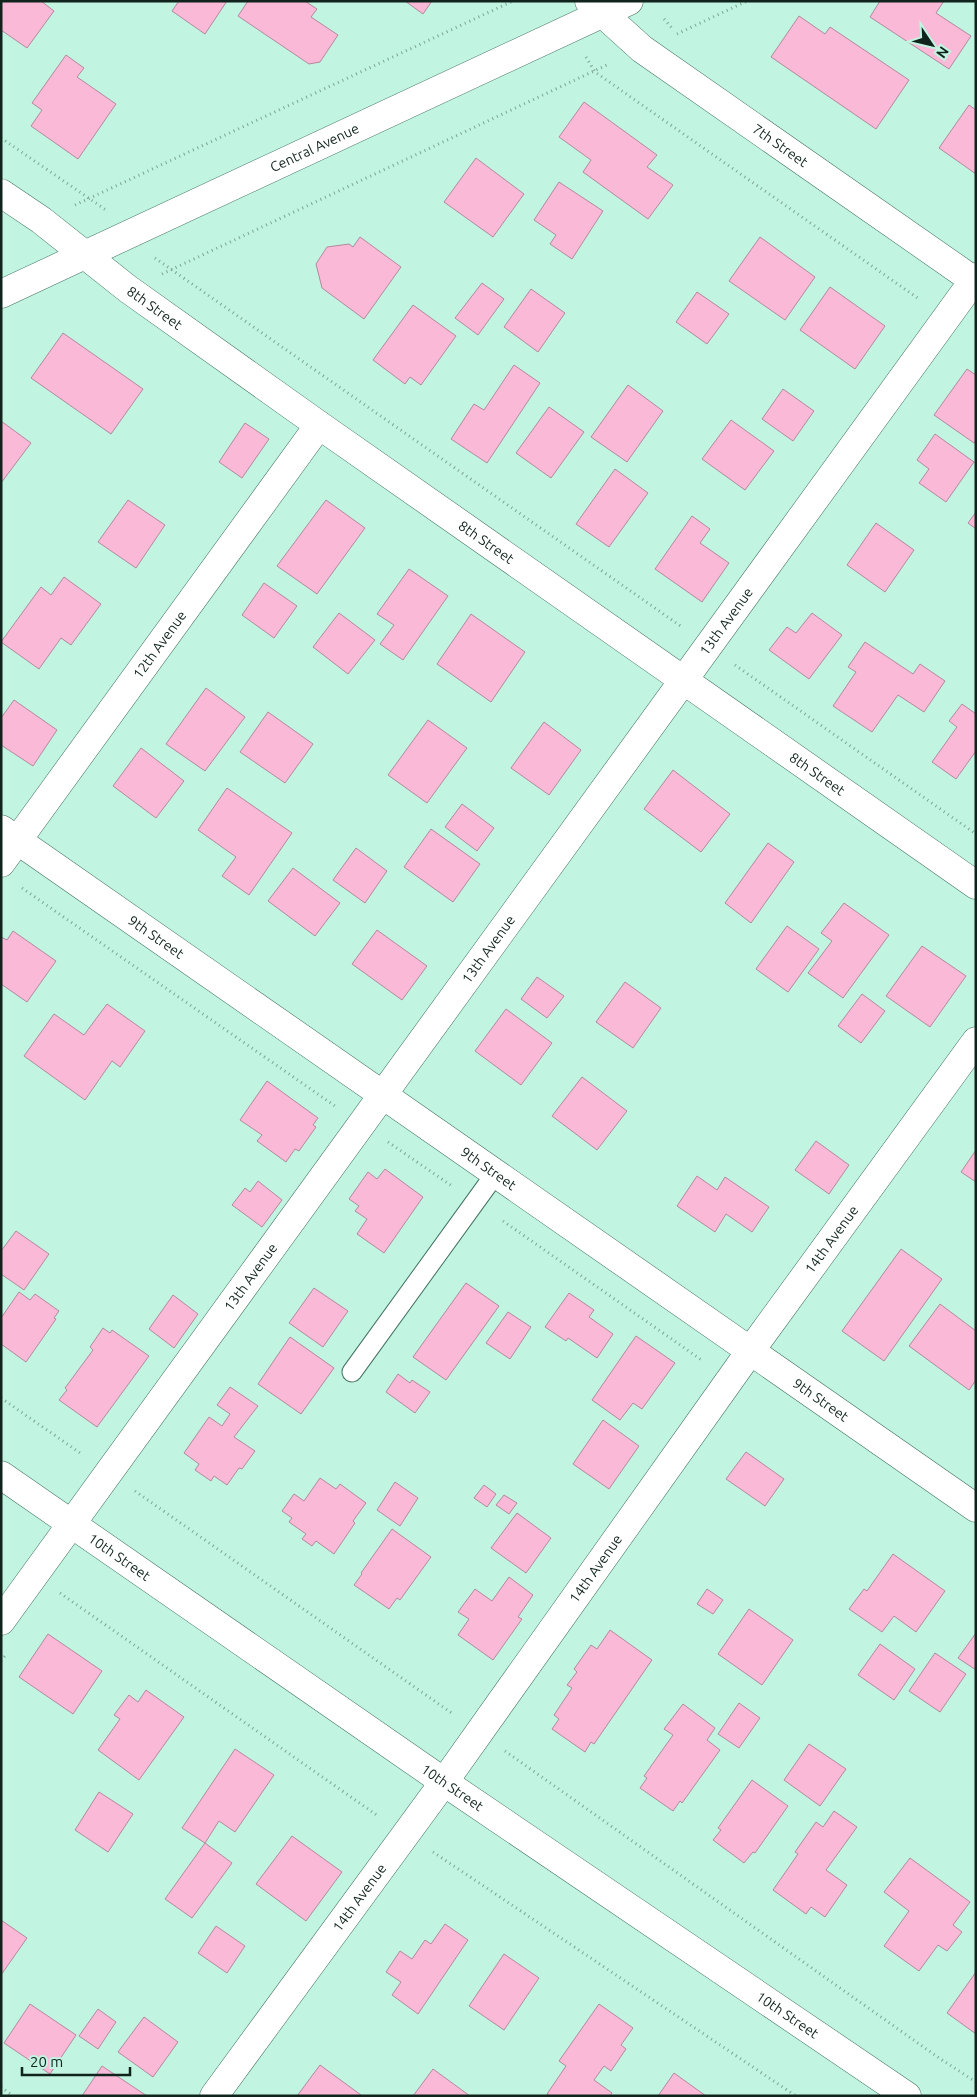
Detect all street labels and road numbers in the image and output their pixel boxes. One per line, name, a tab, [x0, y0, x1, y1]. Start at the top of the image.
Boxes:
street label: Central Avenue	[267, 120, 362, 175]
street label: 7th Street	[749, 121, 811, 170]
street label: 8th Street	[124, 283, 186, 333]
street label: 8th Street	[456, 517, 517, 567]
street label: 13th Avenue	[696, 584, 756, 658]
street label: 12th Avenue	[130, 608, 190, 681]
street label: 8th Street	[787, 749, 848, 799]
street label: 9th Street	[125, 912, 187, 962]
street label: 13th Avenue	[458, 912, 518, 986]
street label: 9th Street	[458, 1144, 520, 1194]
street label: 14th Avenue	[802, 1202, 861, 1276]
street label: 13th Avenue	[221, 1240, 280, 1314]
street label: 9th Street	[790, 1375, 852, 1425]
street label: 10th Street	[85, 1530, 154, 1584]
street label: 14th Avenue	[566, 1531, 625, 1606]
street label: 10th Street	[418, 1761, 487, 1815]
street label: 14th Avenue	[329, 1861, 389, 1934]
street label: 10th Street	[753, 1988, 822, 2042]

